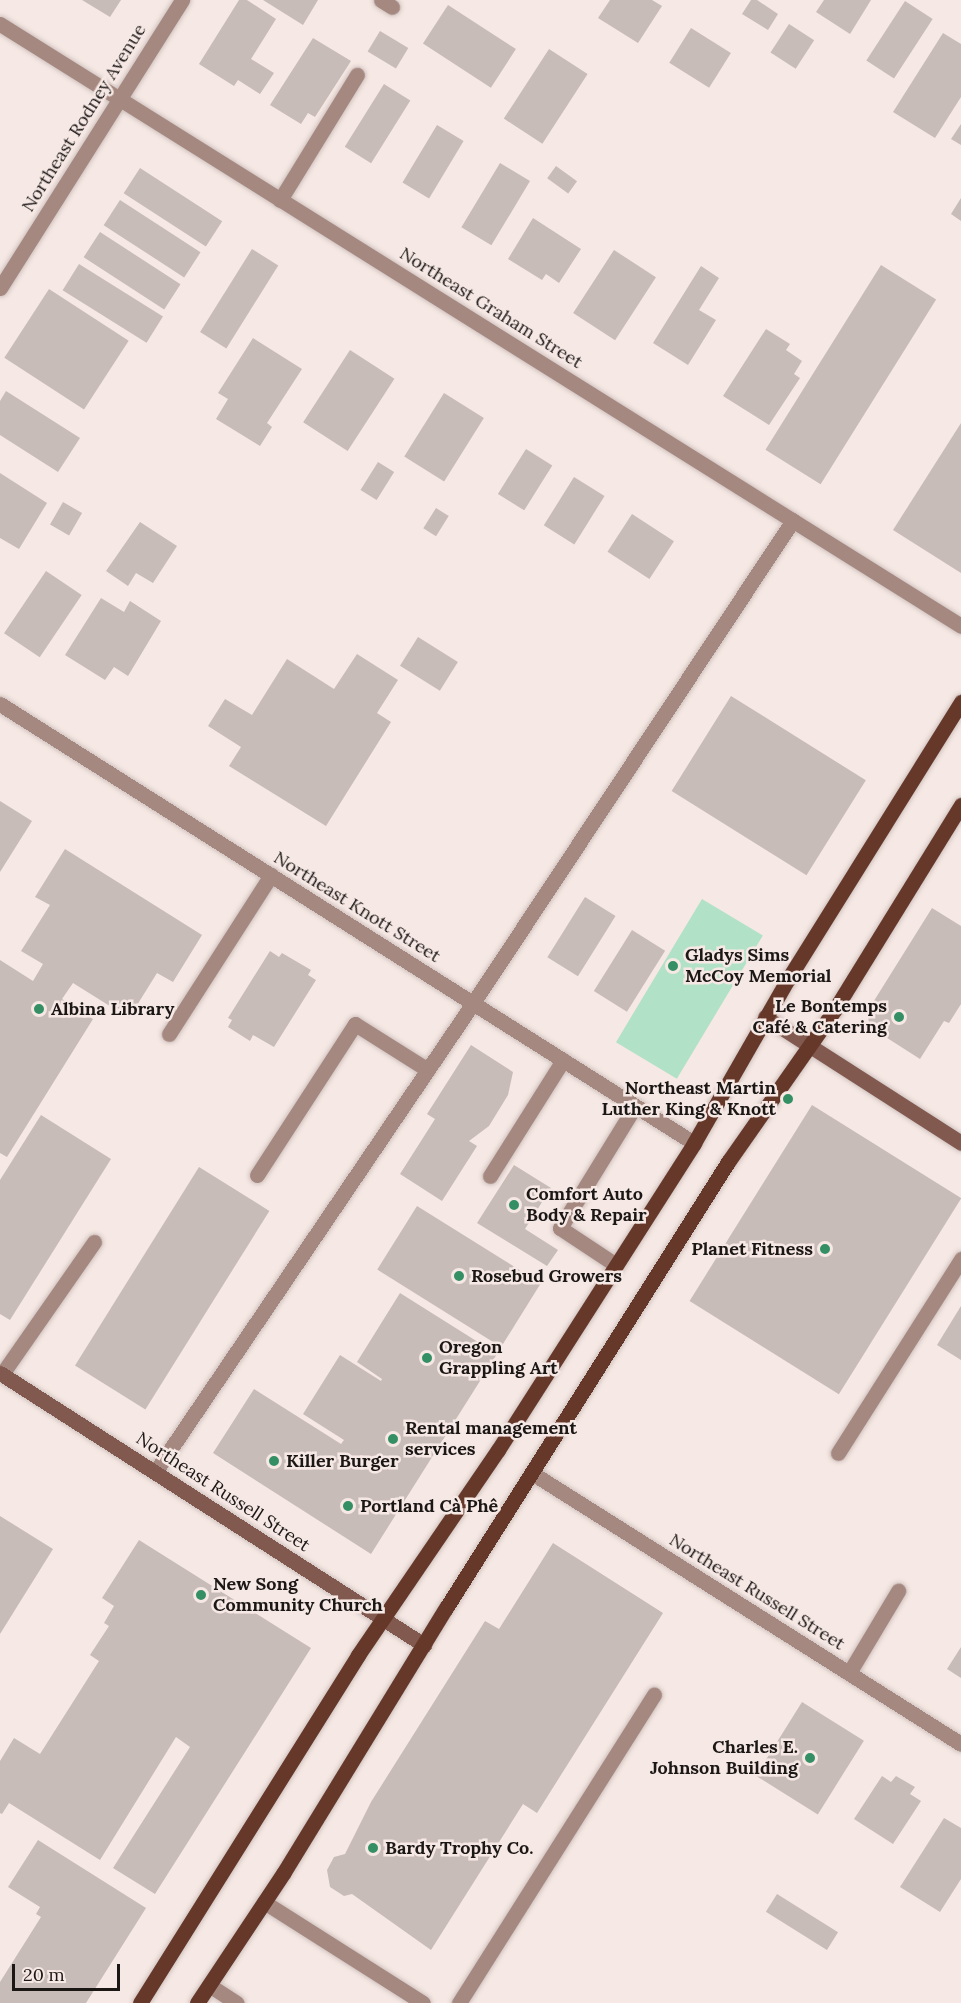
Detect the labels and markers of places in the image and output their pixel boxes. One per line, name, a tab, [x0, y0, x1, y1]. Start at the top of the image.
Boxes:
place label: Gladys Sims McCoy Memorial	[685, 945, 831, 988]
marker: Gladys Sims McCoy Memorial	[666, 959, 680, 973]
place label: Le Bontemps Café & Catering	[753, 996, 887, 1038]
place label: Albina Library	[51, 998, 174, 1020]
marker: Albina Library	[32, 1002, 46, 1016]
marker: Le Bontemps Café & Catering	[892, 1010, 906, 1024]
place label: Northeast Martin Luther King & Knott	[601, 1078, 776, 1120]
marker: Northeast Martin Luther King & Knott	[781, 1092, 795, 1106]
place label: Comfort Auto Body & Repair	[526, 1184, 647, 1226]
marker: Comfort Auto Body & Repair	[507, 1198, 521, 1212]
place label: Planet Fitness	[691, 1238, 813, 1260]
marker: Planet Fitness	[818, 1242, 832, 1256]
place label: Rosebud Growers	[471, 1265, 622, 1287]
marker: Rosebud Growers	[452, 1269, 466, 1283]
place label: Oregon Grappling Art	[439, 1337, 558, 1380]
marker: Oregon Grappling Art	[420, 1351, 434, 1365]
place label: Rental management services	[405, 1418, 577, 1460]
marker: Rental management services	[386, 1432, 400, 1446]
place label: Killer Burger	[286, 1450, 399, 1472]
marker: Killer Burger	[267, 1454, 281, 1468]
place label: Portland Cà Phê	[360, 1495, 498, 1517]
marker: Portland Cà Phê	[341, 1499, 355, 1513]
place label: New Song Community Church	[213, 1574, 383, 1616]
marker: New Song Community Church	[194, 1588, 208, 1602]
place label: Charles E. Johnson Building	[650, 1737, 798, 1780]
marker: Charles E. Johnson Building	[803, 1751, 817, 1765]
place label: Bardy Trophy Co.	[385, 1837, 533, 1859]
marker: Bardy Trophy Co.	[366, 1841, 380, 1855]

